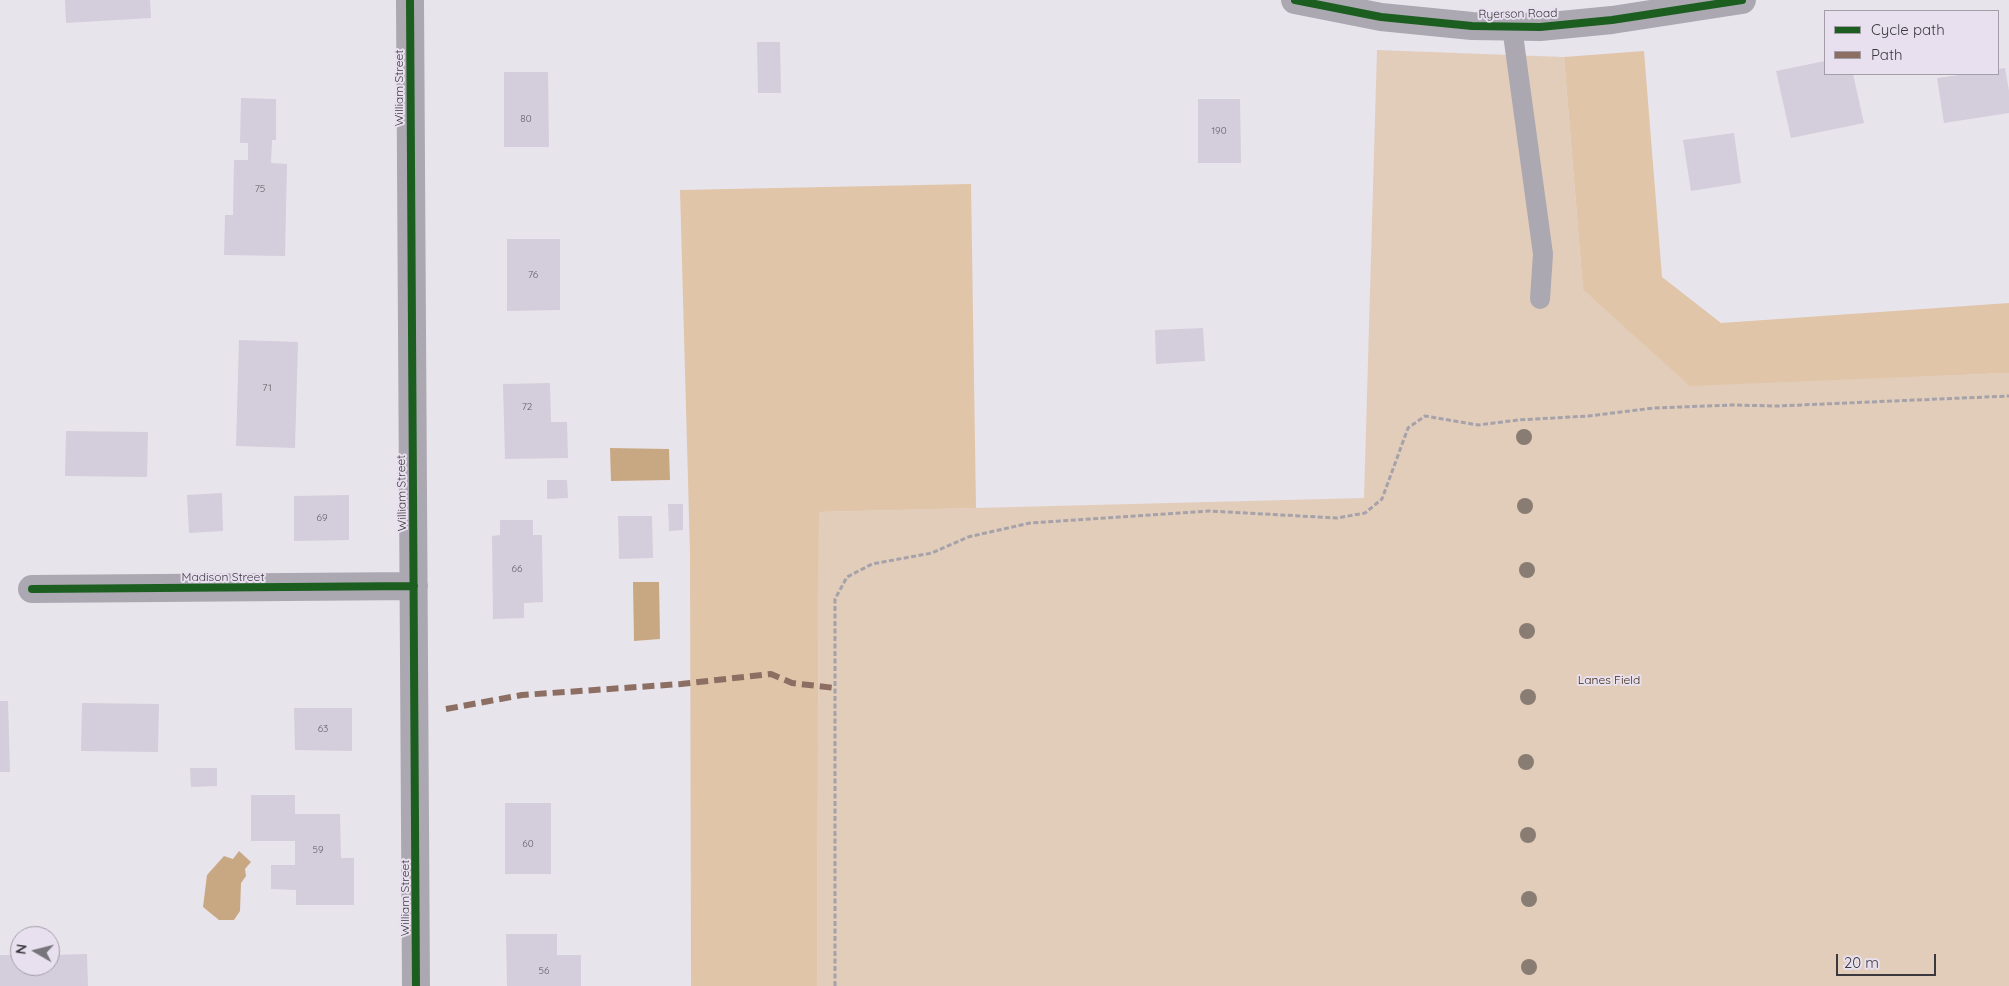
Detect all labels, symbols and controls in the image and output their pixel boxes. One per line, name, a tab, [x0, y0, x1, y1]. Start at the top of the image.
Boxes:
street label: Ryerson Road	[1478, 6, 1558, 22]
legend	[1824, 10, 1999, 75]
text: Cycle path	[1871, 20, 1945, 39]
text: Path	[1871, 45, 1903, 64]
street label: William Street	[392, 50, 406, 126]
house number: 80	[520, 113, 532, 125]
house number: 190	[1211, 125, 1227, 137]
house number: 75	[255, 183, 265, 195]
house number: 76	[528, 269, 538, 281]
house number: 71	[262, 382, 272, 394]
house number: 72	[522, 401, 532, 413]
street label: William Street	[394, 455, 410, 531]
house number: 69	[317, 512, 327, 524]
house number: 66	[512, 563, 522, 575]
street label: Madison Street	[182, 570, 264, 584]
park label: Lanes Field	[1578, 673, 1640, 687]
house number: 63	[318, 723, 328, 735]
house number: 60	[522, 838, 534, 850]
house number: 59	[312, 844, 324, 856]
street label: William Street	[398, 860, 412, 936]
north arrow	[10, 926, 60, 976]
text: N	[12, 943, 31, 955]
scale bar	[1839, 944, 1939, 976]
text: 20 m	[1844, 953, 1879, 972]
house number: 56	[539, 965, 549, 977]

